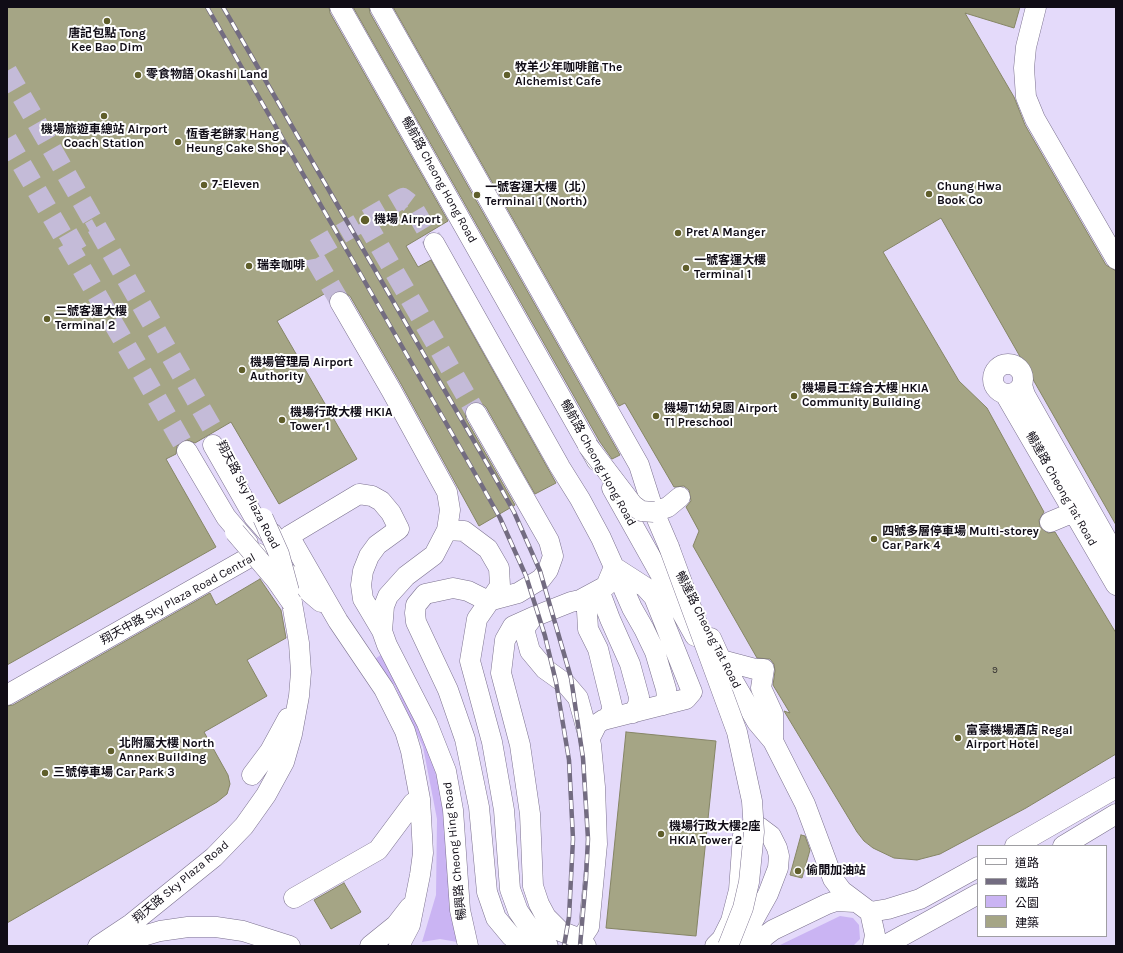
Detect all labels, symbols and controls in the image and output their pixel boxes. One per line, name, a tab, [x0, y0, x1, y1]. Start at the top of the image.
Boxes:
marker: 唐記包點 Tong Kee Bao Dim	[102, 16, 112, 26]
place label: 唐記包點 Tong Kee Bao Dim	[68, 27, 146, 55]
place label: 牧羊少年咖啡館 The Alchemist Cafe	[515, 61, 622, 89]
place label: 零食物語 Okashi Land	[146, 68, 268, 82]
marker: 零食物語 Okashi Land	[133, 70, 143, 80]
marker: 牧羊少年咖啡館 The Alchemist Cafe	[502, 70, 512, 80]
marker: 機場旅遊車總站 Airport Coach Station	[99, 111, 109, 121]
street label: 暢航路 Cheong Hong Road	[398, 114, 480, 246]
place label: 機場旅遊車總站 Airport Coach Station	[41, 123, 167, 151]
place label: 恆香老餅家 Hang Heung Cake Shop	[186, 128, 286, 156]
marker: 恆香老餅家 Hang Heung Cake Shop	[173, 137, 183, 147]
place label: 7-Eleven	[212, 178, 260, 192]
marker: 7-Eleven	[199, 180, 209, 190]
place label: Chung Hwa Book Co	[937, 180, 1002, 208]
place label: 一號客運大樓（北） Terminal 1 (North)	[485, 181, 593, 209]
marker: Chung Hwa Book Co	[924, 189, 934, 199]
marker: 一號客運大樓（北） Terminal 1 (North)	[472, 190, 482, 200]
place label: 機場 Airport	[374, 213, 441, 227]
marker: 機場 Airport	[359, 214, 371, 226]
place label: Pret A Manger	[686, 226, 765, 240]
marker: Pret A Manger	[673, 228, 683, 238]
place label: 一號客運大樓 Terminal 1	[694, 254, 766, 282]
place label: 瑞幸咖啡	[257, 259, 305, 273]
marker: 瑞幸咖啡	[244, 261, 254, 271]
marker: 一號客運大樓 Terminal 1	[681, 263, 691, 273]
place label: 二號客運大樓 Terminal 2	[55, 305, 127, 333]
marker: 二號客運大樓 Terminal 2	[42, 314, 52, 324]
place label: 機場管理局 Airport Authority	[250, 356, 353, 384]
marker: 機場管理局 Airport Authority	[237, 365, 247, 375]
place label: 機場員工綜合大樓 HKIA Community Building	[802, 382, 929, 410]
marker: 機場員工綜合大樓 HKIA Community Building	[789, 391, 799, 401]
street label: 暢航路 Cheong Hong Road	[557, 397, 639, 529]
place label: 機場T1幼兒園 Airport T1 Preschool	[664, 402, 777, 430]
place label: 機場行政大樓 HKIA Tower 1	[290, 406, 393, 434]
marker: 機場T1幼兒園 Airport T1 Preschool	[651, 411, 661, 421]
marker: 機場行政大樓 HKIA Tower 1	[277, 415, 287, 425]
street label: 暢達路 Cheong Tat Road	[1022, 429, 1100, 549]
street label: 翔天路 Sky Plaza Road	[213, 438, 283, 552]
place label: 四號多層停車場 Multi-storey Car Park 4	[882, 525, 1039, 553]
marker: 四號多層停車場 Multi-storey Car Park 4	[869, 534, 879, 544]
street label: 翔天中路 Sky Plaza Road Central	[98, 550, 258, 648]
street label: 暢達路 Cheong Tat Road	[672, 569, 744, 691]
house number: 9	[992, 664, 998, 676]
place label: 富豪機場酒店 Regal Airport Hotel	[966, 724, 1073, 752]
marker: 富豪機場酒店 Regal Airport Hotel	[953, 733, 963, 743]
place label: 北附屬大樓 North Annex Building	[119, 737, 214, 765]
marker: 北附屬大樓 North Annex Building	[106, 746, 116, 756]
place label: 三號停車場 Car Park 3	[53, 766, 175, 780]
marker: 三號停車場 Car Park 3	[40, 768, 50, 778]
street label: 暢興路 Cheong Hing Road	[441, 781, 469, 921]
place label: 機場行政大樓2座 HKIA Tower 2	[669, 820, 760, 848]
marker: 機場行政大樓2座 HKIA Tower 2	[656, 829, 666, 839]
street label: 翔天路 Sky Plaza Road	[130, 838, 232, 926]
legend	[977, 845, 1107, 937]
text: 道路	[1015, 856, 1039, 870]
place label: 偷閒加油站	[806, 864, 866, 878]
marker: 偷閒加油站	[793, 866, 803, 876]
text: 鐵路	[1015, 876, 1039, 890]
text: 公園	[1015, 896, 1039, 910]
text: 建築	[1015, 916, 1039, 930]

